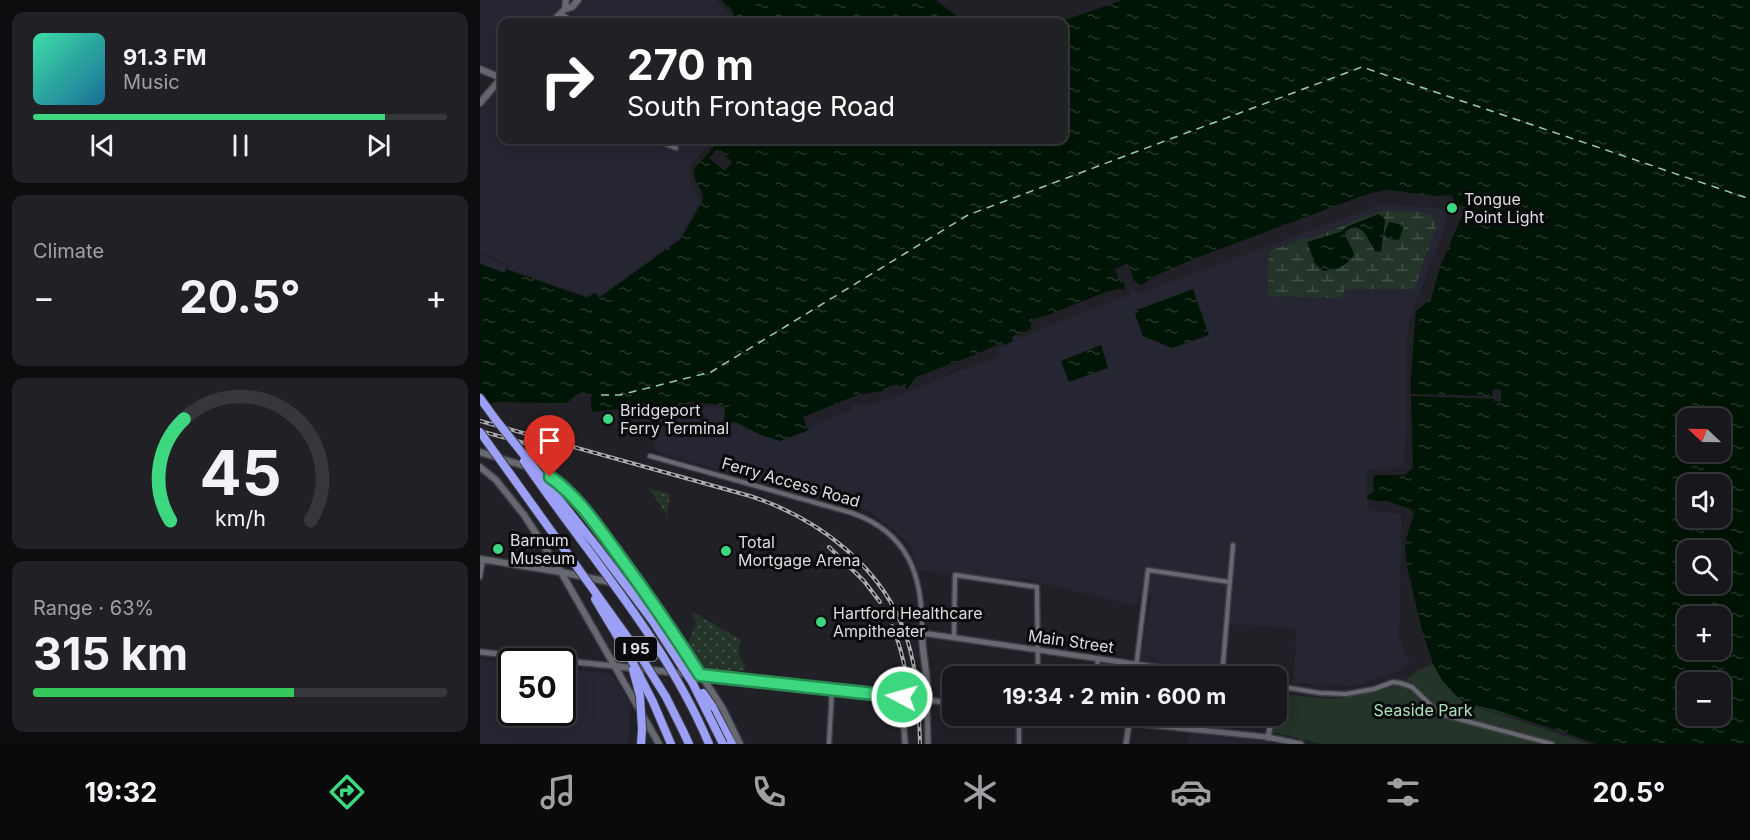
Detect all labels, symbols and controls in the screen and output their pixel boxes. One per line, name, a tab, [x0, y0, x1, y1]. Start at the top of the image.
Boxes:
text: 270 m	[627, 39, 754, 90]
icon: right	[528, 42, 606, 120]
text: 91.3 FM	[123, 44, 206, 70]
text: Music	[123, 70, 180, 94]
text: South Frontage Road	[627, 90, 895, 123]
icon: previous	[86, 129, 119, 162]
icon: pause	[224, 129, 257, 162]
icon: next	[362, 129, 395, 162]
place label: Tongue Point Light	[1464, 189, 1544, 227]
marker: Tongue Point Light	[1445, 201, 1459, 215]
text: Climate	[33, 239, 104, 263]
text: 20.5°	[179, 269, 301, 324]
text: −	[33, 277, 55, 317]
text: +	[425, 277, 447, 317]
place label: Bridgeport Ferry Terminal	[620, 400, 729, 438]
north arrow	[1677, 408, 1731, 462]
map controls	[1677, 408, 1731, 726]
marker: Bridgeport Ferry Terminal	[601, 412, 615, 426]
pin	[524, 415, 575, 477]
icon: arrive	[533, 424, 566, 457]
text: 45	[199, 435, 281, 510]
street label: Ferry Access Road	[720, 453, 862, 511]
button: sound	[1677, 474, 1731, 528]
text: km/h	[215, 505, 265, 531]
place label: Barnum Museum	[510, 530, 575, 568]
place label: Total Mortgage Arena	[738, 532, 860, 570]
button: search	[1677, 540, 1731, 594]
marker: Barnum Museum	[491, 542, 505, 556]
marker: Total Mortgage Arena	[719, 544, 733, 558]
text: Range · 63%	[33, 596, 154, 620]
place label: Hartford Healthcare Ampitheater	[833, 603, 983, 641]
button: +	[1677, 606, 1731, 660]
marker: Hartford Healthcare Ampitheater	[814, 615, 828, 629]
street label: Main Street	[1027, 625, 1115, 657]
text: 315 km	[33, 626, 188, 681]
road number: I 95	[615, 637, 657, 661]
speed limit sign: 50	[498, 648, 576, 726]
position arrow	[870, 665, 934, 729]
button: −	[1677, 672, 1731, 726]
text: 19:34 · 2 min · 600 m	[1003, 683, 1226, 709]
park label: Seaside Park	[1374, 700, 1473, 720]
icon: directions	[326, 771, 368, 813]
icon: music	[537, 771, 579, 813]
icon: phone	[748, 771, 790, 813]
icon: climate	[959, 771, 1001, 813]
icon: car	[1170, 771, 1212, 813]
icon: filters	[1382, 771, 1424, 813]
text: 19:32	[85, 776, 157, 809]
text: 20.5°	[1593, 776, 1665, 809]

